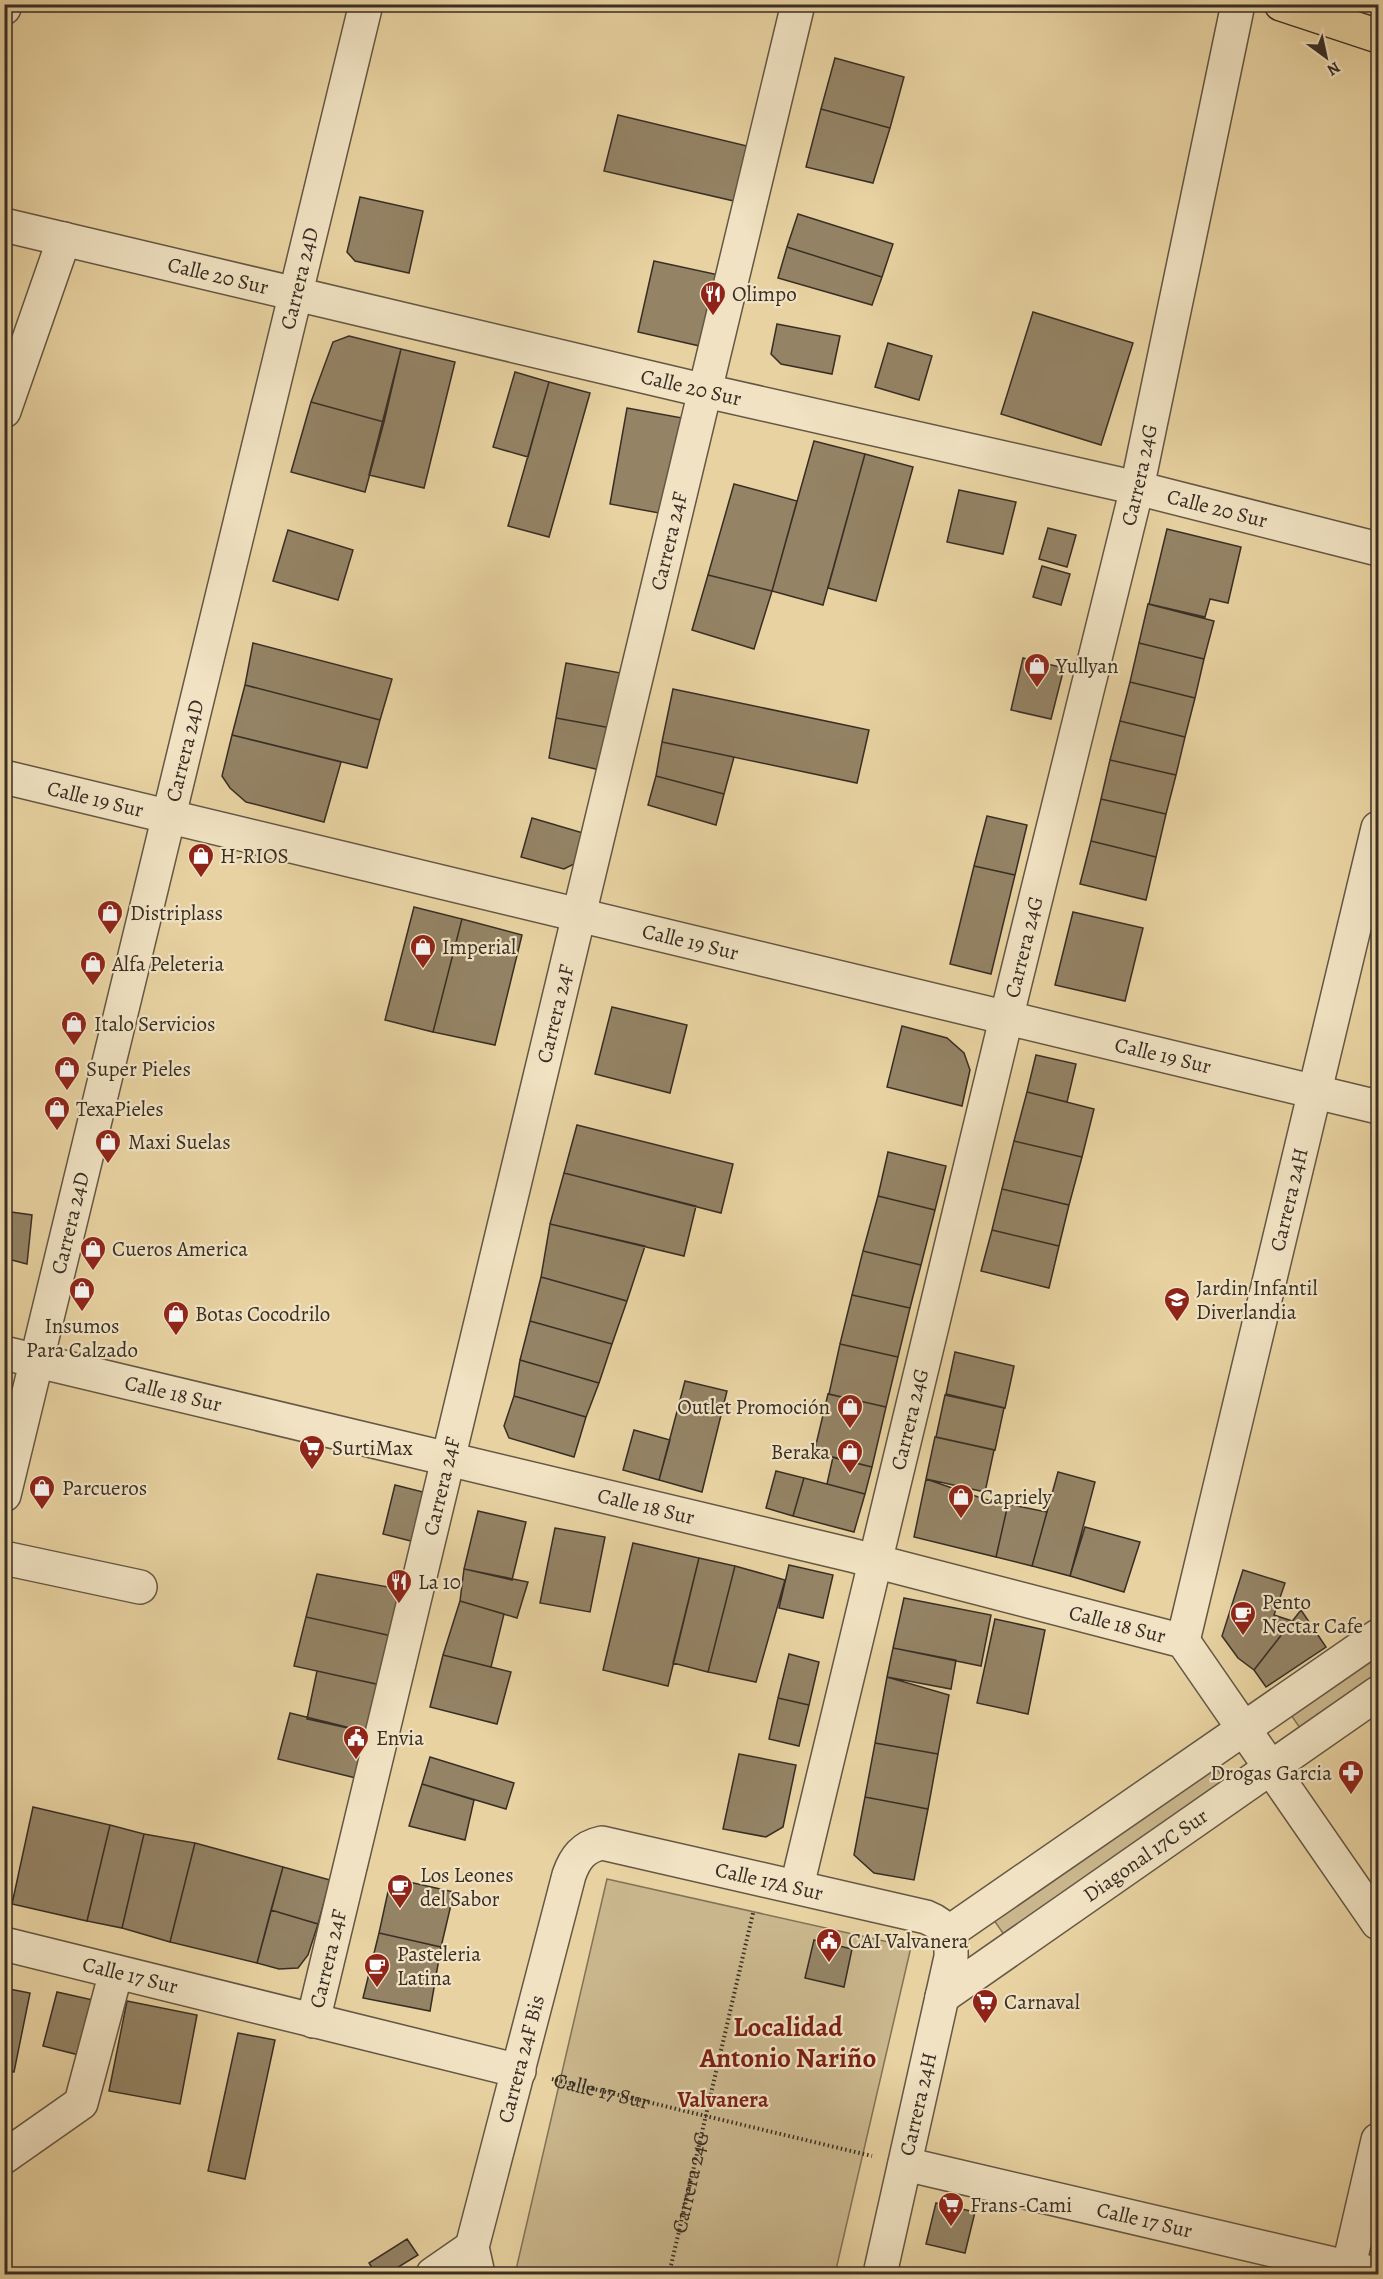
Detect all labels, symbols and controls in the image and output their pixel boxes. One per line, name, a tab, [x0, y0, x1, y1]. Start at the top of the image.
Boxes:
north arrow	[1296, 27, 1356, 87]
text: N	[1322, 56, 1345, 81]
street label: Carrera 24D	[273, 224, 325, 332]
street label: Calle 20 Sur	[165, 250, 271, 301]
restaurant icon: Olimpo	[698, 279, 728, 317]
place label: Olimpo	[732, 280, 797, 308]
street label: Calle 20 Sur	[638, 362, 744, 413]
street label: Carrera 24G	[1114, 421, 1164, 529]
street label: Calle 20 Sur	[1164, 482, 1271, 535]
street label: Carrera 24F	[643, 489, 694, 593]
shop icon: Yullyan	[1022, 651, 1052, 689]
place label: Yullyan	[1055, 652, 1119, 680]
street label: Carrera 24D	[159, 697, 211, 805]
street label: Calle 19 Sur	[44, 774, 146, 824]
shop icon: H-RIOS	[186, 841, 216, 879]
place label: H-RIOS	[220, 842, 289, 870]
street label: Carrera 24G	[998, 893, 1050, 1001]
shop icon: Distriplass	[95, 898, 125, 936]
place label: Distriplass	[130, 899, 223, 927]
street label: Calle 19 Sur	[639, 917, 742, 967]
shop icon: Imperial	[408, 932, 438, 970]
place label: Imperial	[442, 933, 516, 961]
shop icon: Alfa Peleteria	[78, 949, 108, 987]
place label: Alfa Peleteria	[111, 950, 225, 978]
street label: Carrera 24F	[530, 961, 581, 1066]
shop icon: Italo Servicios	[59, 1009, 89, 1047]
place label: Italo Servicios	[94, 1010, 216, 1038]
street label: Calle 19 Sur	[1112, 1030, 1214, 1080]
shop icon: Super Pieles	[52, 1054, 82, 1092]
place label: Super Pieles	[86, 1055, 191, 1083]
shop icon: TexaPieles	[42, 1094, 72, 1132]
place label: TexaPieles	[76, 1095, 164, 1123]
shop icon: Maxi Suelas	[93, 1127, 123, 1165]
place label: Maxi Suelas	[128, 1128, 231, 1156]
street label: Carrera 24H	[1263, 1145, 1315, 1254]
street label: Carrera 24D	[44, 1169, 96, 1277]
shop icon: Cueros America	[78, 1234, 108, 1272]
place label: Cueros America	[112, 1235, 248, 1263]
place label: Jardin Infantil Diverlandia	[1196, 1274, 1318, 1326]
shop icon: Insumos Para Calzado	[67, 1275, 97, 1313]
school or university icon: Jardin Infantil Diverlandia	[1162, 1285, 1192, 1323]
shop icon: Botas Cocodrilo	[161, 1299, 191, 1337]
place label: Botas Cocodrilo	[195, 1300, 330, 1328]
place label: Insumos Para Calzado	[26, 1312, 138, 1364]
street label: Carrera 24G	[884, 1366, 935, 1473]
street label: Calle 18 Sur	[122, 1368, 225, 1418]
shop icon: Outlet Promoción	[835, 1392, 865, 1430]
place label: Outlet Promoción	[677, 1393, 830, 1421]
supermarket icon: SurtiMax	[297, 1433, 327, 1471]
place label: SurtiMax	[332, 1434, 413, 1462]
street label: Carrera 24F	[416, 1434, 467, 1538]
shop icon: Beraka	[835, 1437, 865, 1475]
place label: Beraka	[771, 1438, 830, 1466]
shop icon: Parcueros	[27, 1473, 57, 1511]
place label: Parcueros	[62, 1474, 147, 1502]
street label: Calle 18 Sur	[595, 1481, 697, 1531]
shop icon: Capriely	[946, 1482, 976, 1520]
place label: Capriely	[980, 1483, 1053, 1511]
restaurant icon: La 10	[384, 1567, 414, 1605]
place label: La 10	[418, 1568, 461, 1596]
place label: Pento Nectar Cafe	[1262, 1588, 1363, 1640]
street label: Calle 18 Sur	[1066, 1598, 1169, 1650]
cafe icon: Pento Nectar Cafe	[1228, 1599, 1258, 1637]
public building icon: Envia	[341, 1723, 371, 1761]
place label: Envia	[376, 1724, 424, 1752]
pharmacy icon: Drogas Garcia	[1336, 1758, 1366, 1796]
place label: Drogas Garcia	[1210, 1759, 1332, 1787]
street label: Diagonal 17C Sur	[1078, 1802, 1213, 1908]
street label: Calle 17A Sur	[713, 1855, 826, 1907]
place label: Los Leones del Sabor	[420, 1861, 514, 1913]
cafe icon: Los Leones del Sabor	[385, 1872, 415, 1910]
street label: Carrera 24F	[303, 1906, 353, 2011]
public building icon: CAI Valvanera	[814, 1926, 844, 1964]
place label: CAI Valvanera	[848, 1927, 969, 1955]
place label: Pasteleria Latina	[397, 1940, 481, 1992]
street label: Calle 17 Sur	[80, 1950, 181, 2000]
cafe icon: Pasteleria Latina	[362, 1951, 392, 1989]
supermarket icon: Carnaval	[970, 1987, 1000, 2025]
place label: Carnaval	[1004, 1988, 1080, 2016]
street label: Carrera 24F Bis	[491, 1992, 551, 2126]
district label: Localidad Antonio Nariño	[699, 2009, 876, 2076]
street label: Carrera 24H	[893, 2050, 943, 2158]
street label: Calle 17 Sur	[551, 2066, 652, 2116]
district label: Valvanera	[676, 2085, 769, 2115]
street label: Carrera 24G	[665, 2129, 716, 2236]
supermarket icon: Frans-Cami	[936, 2190, 966, 2228]
place label: Frans-Cami	[970, 2191, 1072, 2219]
street label: Calle 17 Sur	[1094, 2195, 1195, 2245]

